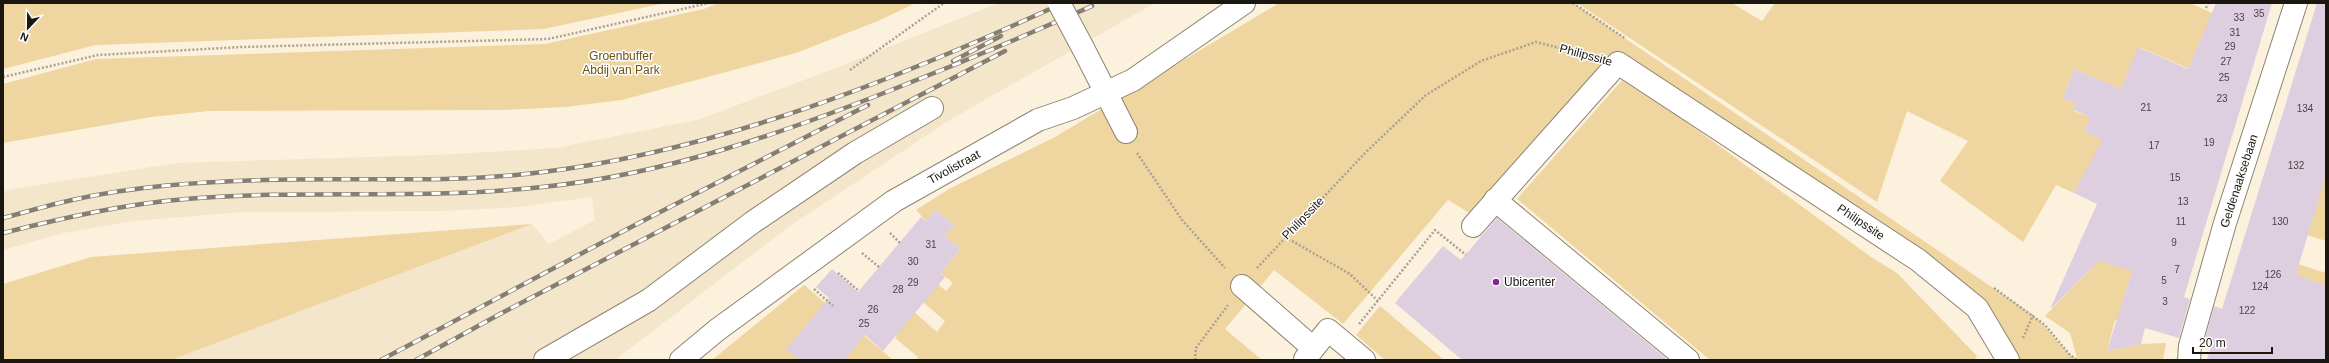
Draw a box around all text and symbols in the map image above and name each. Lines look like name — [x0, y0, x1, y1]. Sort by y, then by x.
north arrow — [8, 8, 48, 48]
house number: 35 — [2253, 8, 2265, 19]
house number: 33 — [2233, 12, 2245, 23]
house number: 31 — [2229, 27, 2241, 38]
text: N — [18, 30, 30, 44]
street label: Philipssite — [1558, 41, 1614, 69]
house number: 29 — [2224, 41, 2236, 52]
park label: Groenbuffer Abdij van Park — [582, 49, 661, 77]
house number: 27 — [2220, 56, 2232, 67]
house number: 25 — [2218, 72, 2230, 83]
house number: 23 — [2216, 93, 2228, 104]
house number: 21 — [2140, 102, 2152, 113]
house number: 134 — [2297, 103, 2314, 114]
street label: Geldenaaksebaan — [2217, 133, 2261, 229]
house number: 19 — [2203, 137, 2215, 148]
house number: 17 — [2148, 140, 2160, 151]
street label: Tivolistraat — [925, 147, 983, 187]
house number: 132 — [2288, 160, 2305, 171]
house number: 15 — [2169, 172, 2181, 183]
street label: Philipssite — [1279, 193, 1327, 242]
house number: 13 — [2177, 196, 2189, 207]
street label: Philipssite — [1835, 201, 1888, 243]
house number: 11 — [2176, 216, 2187, 227]
house number: 130 — [2272, 216, 2289, 227]
house number: 9 — [2171, 237, 2177, 248]
house number: 31 — [925, 239, 937, 250]
house number: 30 — [907, 256, 919, 267]
house number: 7 — [2174, 264, 2180, 275]
house number: 126 — [2265, 269, 2282, 280]
place label: Ubicenter — [1504, 275, 1555, 289]
house number: 5 — [2161, 275, 2167, 286]
house number: 29 — [907, 277, 919, 288]
marker: Ubicenter — [1491, 277, 1501, 287]
house number: 124 — [2252, 281, 2269, 292]
house number: 28 — [892, 284, 904, 295]
house number: 3 — [2162, 296, 2168, 307]
house number: 26 — [867, 304, 879, 315]
house number: 122 — [2239, 305, 2256, 316]
house number: 25 — [858, 318, 870, 329]
scale bar — [2193, 329, 2272, 355]
text: 20 m — [2199, 336, 2226, 350]

